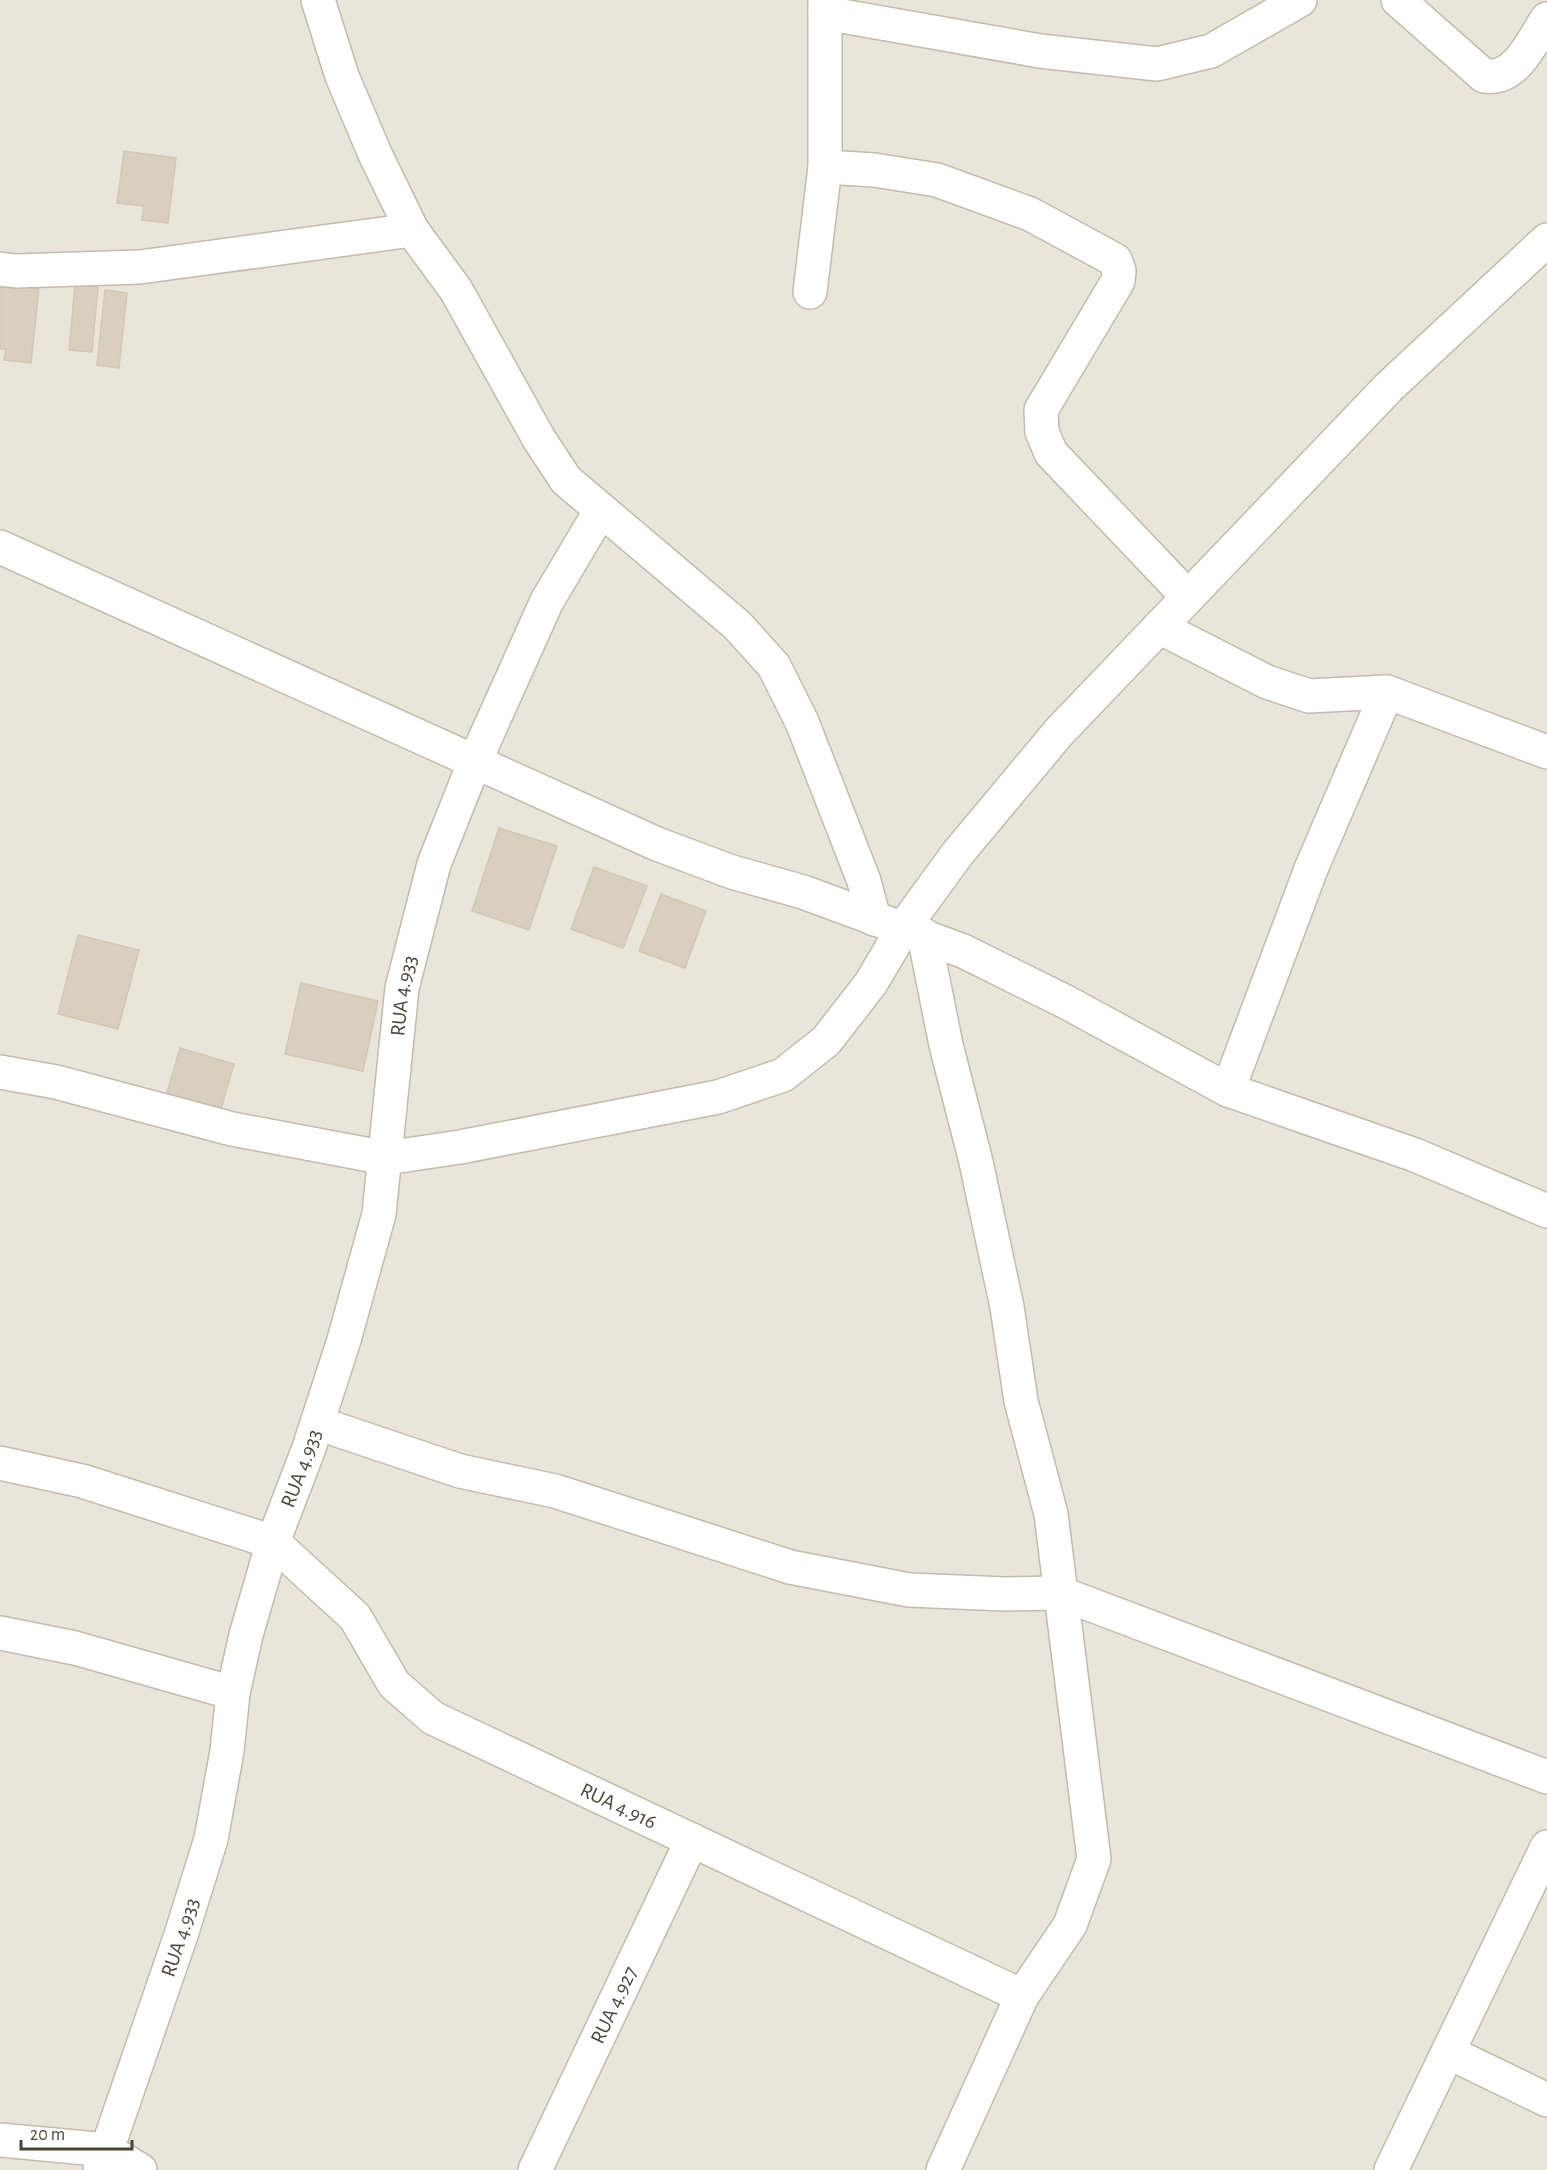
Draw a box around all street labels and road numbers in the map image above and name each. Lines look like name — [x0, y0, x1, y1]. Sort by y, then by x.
street label: RUA 4.933 — [387, 953, 421, 1037]
street label: RUA 4.933 — [277, 1427, 325, 1511]
street label: RUA 4.916 — [577, 1779, 660, 1833]
street label: RUA 4.933 — [157, 1895, 203, 1980]
street label: RUA 4.927 — [587, 1963, 641, 2047]

